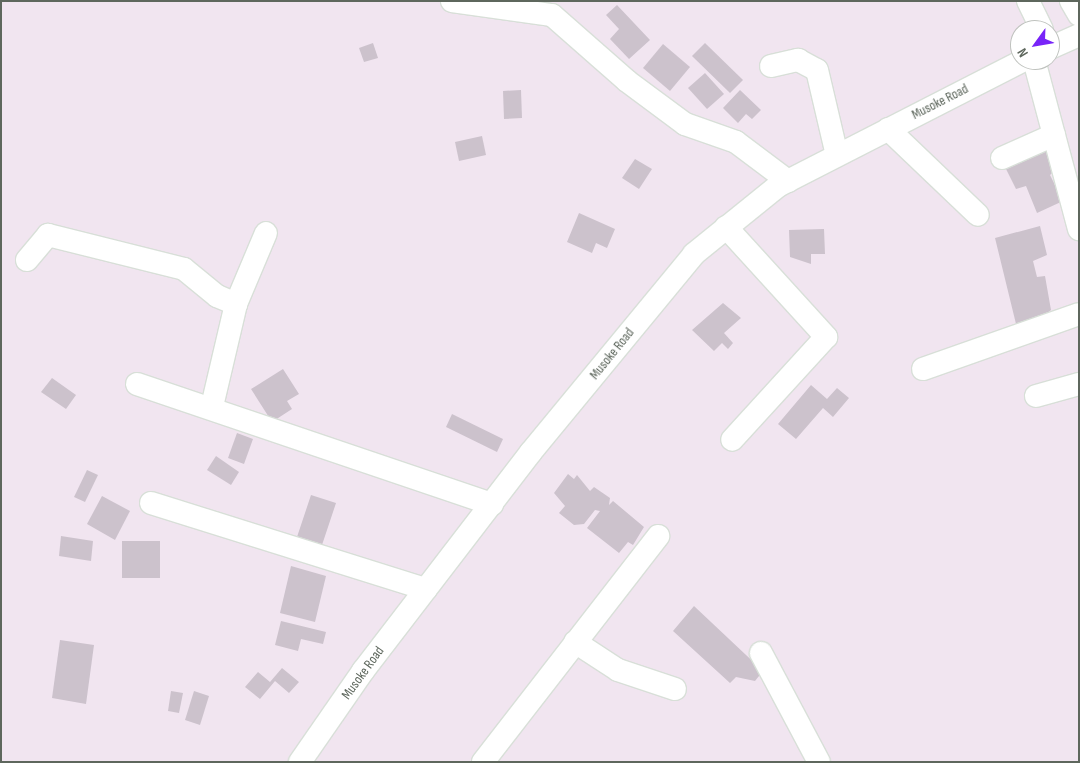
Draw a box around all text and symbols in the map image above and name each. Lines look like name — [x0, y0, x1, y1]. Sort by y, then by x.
north arrow — [1010, 20, 1060, 70]
text: N — [1014, 45, 1032, 60]
street label: Musoke Road — [909, 81, 971, 123]
street label: Musoke Road — [586, 325, 638, 383]
street label: Musoke Road — [338, 643, 388, 703]

